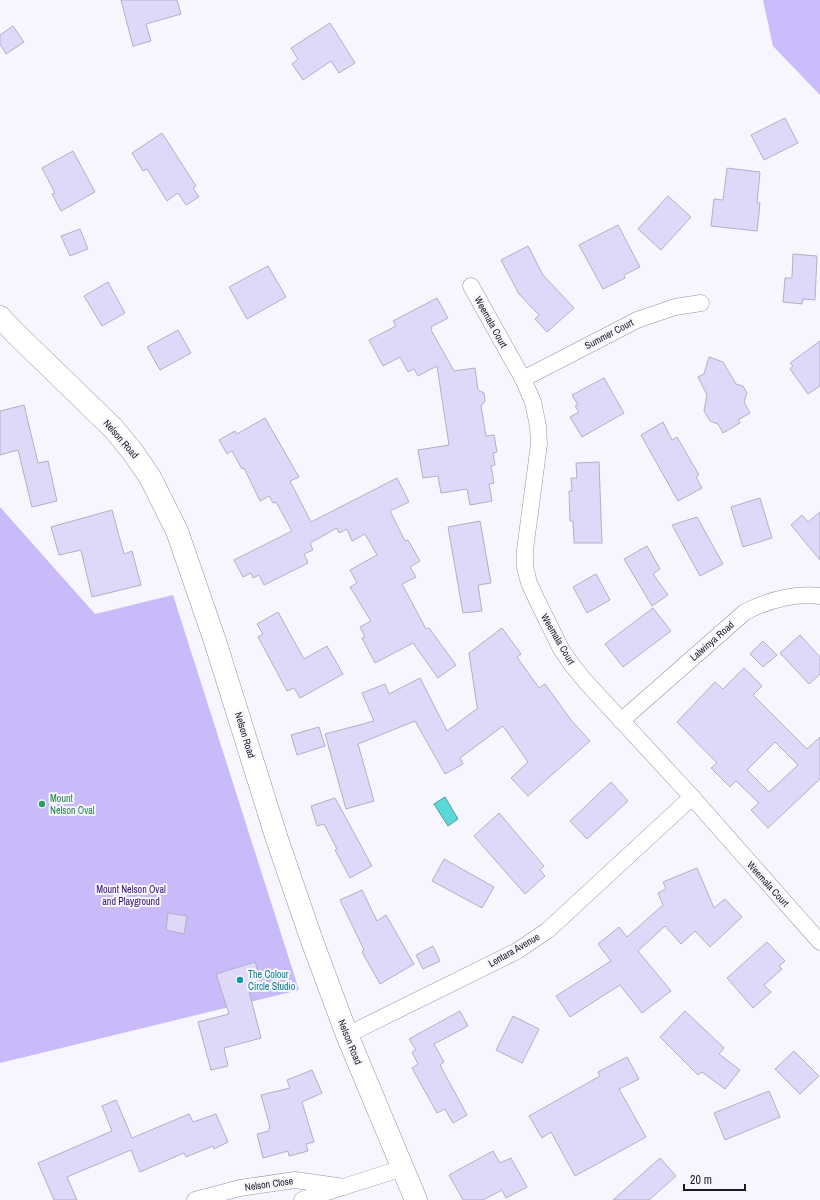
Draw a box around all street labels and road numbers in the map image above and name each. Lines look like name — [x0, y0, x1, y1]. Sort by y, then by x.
street label: Weemala Court — [472, 294, 511, 351]
street label: Summer Court — [582, 315, 636, 352]
street label: Nelson Road — [101, 417, 141, 461]
street label: Weemala Court — [538, 611, 578, 667]
street label: Lalwinya Road — [687, 618, 737, 664]
street label: Nelson Road — [232, 710, 258, 760]
street label: Weemala Court — [744, 859, 792, 910]
street label: Lentara Avenue — [486, 930, 542, 970]
street label: Nelson Road — [335, 1018, 365, 1066]
street label: Nelson Close — [244, 1174, 294, 1194]

